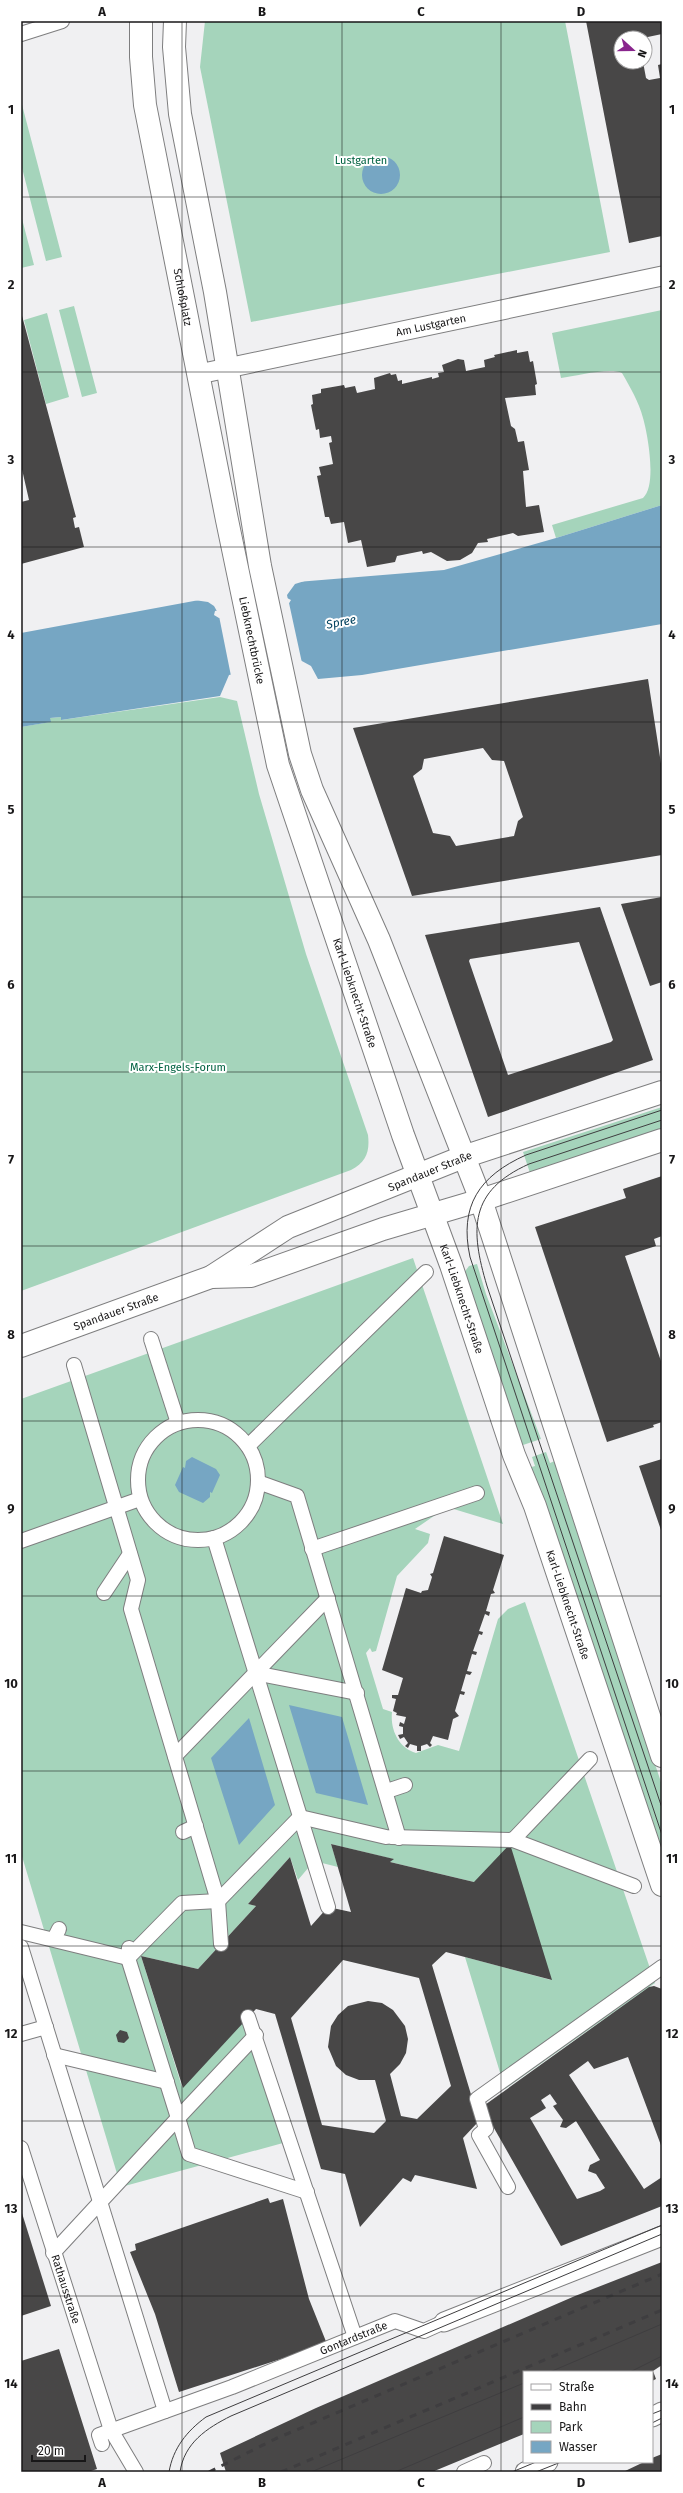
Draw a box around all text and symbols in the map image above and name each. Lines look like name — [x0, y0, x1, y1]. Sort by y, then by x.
text: A — [97, 4, 106, 19]
text: B — [258, 4, 266, 19]
text: C — [417, 4, 425, 19]
text: D — [577, 4, 586, 19]
north arrow — [613, 30, 653, 70]
text: N — [634, 48, 649, 59]
text: 1 — [8, 102, 14, 117]
text: 1 — [669, 102, 675, 117]
park label: Lustgarten — [335, 154, 387, 167]
street label: Schloßplatz — [170, 267, 195, 327]
text: 2 — [8, 277, 15, 292]
text: 2 — [669, 277, 676, 292]
street label: Am Lustgarten — [395, 312, 467, 339]
text: 3 — [7, 452, 15, 467]
text: 3 — [668, 452, 676, 467]
street label: Liebknechtbrücke — [236, 595, 267, 685]
water label: Spree — [324, 612, 357, 632]
text: 4 — [7, 627, 15, 642]
text: 4 — [668, 627, 676, 642]
text: 5 — [8, 802, 15, 817]
text: 5 — [669, 802, 676, 817]
street label: Karl-Liebknecht-Straße — [330, 936, 379, 1050]
text: 6 — [7, 977, 15, 992]
text: 6 — [668, 977, 676, 992]
park label: Marx-Engels-Forum — [130, 1061, 226, 1074]
street label: Spandauer Straße — [386, 1149, 474, 1194]
text: 7 — [8, 1152, 14, 1167]
text: 7 — [669, 1152, 675, 1167]
street label: Karl-Liebknecht-Straße — [437, 1242, 486, 1355]
street label: Spandauer Straße — [72, 1291, 160, 1333]
text: 8 — [7, 1327, 15, 1342]
text: 8 — [668, 1327, 676, 1342]
text: 9 — [7, 1501, 15, 1516]
text: 9 — [668, 1501, 676, 1516]
street label: Karl-Liebknecht-Straße — [543, 1548, 592, 1661]
text: 10 — [4, 1676, 18, 1691]
text: 10 — [665, 1676, 679, 1691]
text: 11 — [5, 1851, 17, 1866]
text: 11 — [666, 1851, 678, 1866]
text: 12 — [5, 2026, 18, 2041]
text: 12 — [666, 2026, 679, 2041]
text: 13 — [5, 2201, 18, 2216]
text: 13 — [666, 2201, 679, 2216]
street label: Rathausstraße — [48, 2253, 83, 2325]
street label: Gontardstraße — [318, 2319, 389, 2358]
legend — [523, 2371, 653, 2463]
text: 14 — [4, 2376, 18, 2391]
text: 14 — [665, 2376, 679, 2391]
text: Straße — [559, 2380, 594, 2394]
text: Bahn — [559, 2400, 587, 2414]
text: Park — [559, 2420, 583, 2434]
scale bar — [32, 2437, 85, 2463]
text: Wasser — [559, 2440, 598, 2454]
text: 20 m — [38, 2444, 64, 2458]
text: A — [97, 2475, 106, 2490]
text: B — [258, 2475, 266, 2490]
text: C — [417, 2475, 425, 2490]
text: D — [577, 2475, 586, 2490]

